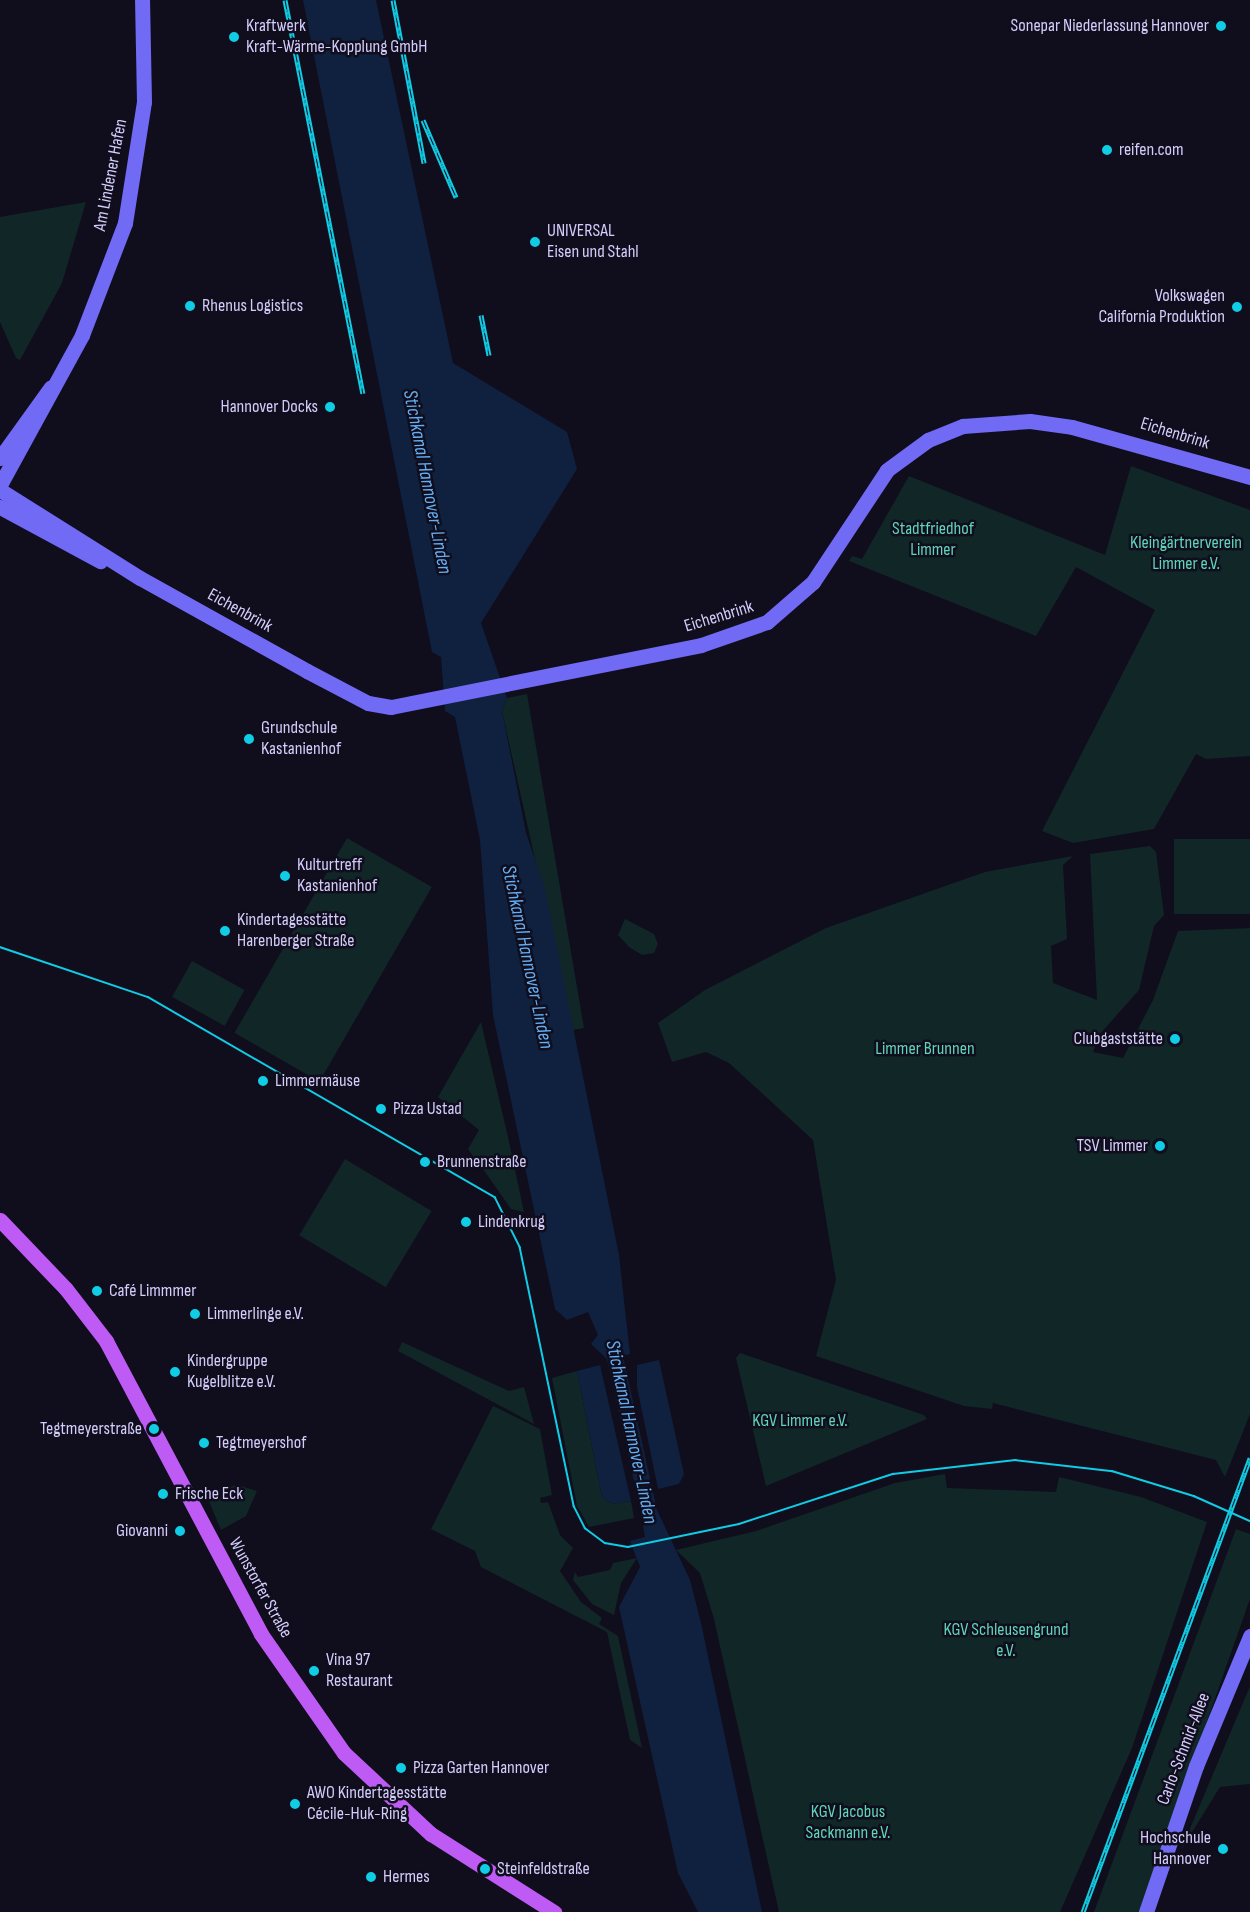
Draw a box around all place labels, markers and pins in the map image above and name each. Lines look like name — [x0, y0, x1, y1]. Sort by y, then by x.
place label: Sonepar Niederlassung Hannover — [1011, 15, 1209, 37]
place label: Kraftwerk Kraft-Wärme-Kopplung GmbH — [246, 16, 427, 58]
marker: Sonepar Niederlassung Hannover — [1214, 19, 1228, 33]
marker: Kraftwerk Kraft-Wärme-Kopplung GmbH — [227, 30, 241, 44]
place label: reifen.com — [1119, 139, 1184, 161]
marker: reifen.com — [1100, 143, 1114, 157]
place label: UNIVERSAL Eisen und Stahl — [547, 221, 639, 264]
marker: UNIVERSAL Eisen und Stahl — [528, 235, 542, 249]
place label: Volkswagen California Produktion — [1098, 286, 1225, 328]
place label: Rhenus Logistics — [202, 295, 303, 317]
marker: Rhenus Logistics — [183, 299, 197, 313]
marker: Volkswagen California Produktion — [1230, 300, 1244, 314]
place label: Hannover Docks — [220, 396, 318, 418]
marker: Hannover Docks — [323, 400, 337, 414]
place label: Grundschule Kastanienhof — [261, 718, 341, 760]
marker: Grundschule Kastanienhof — [242, 732, 256, 746]
place label: Kulturtreff Kastanienhof — [297, 855, 377, 898]
marker: Kulturtreff Kastanienhof — [278, 869, 292, 883]
place label: Kindertagesstätte Harenberger Straße — [237, 910, 354, 952]
marker: Kindertagesstätte Harenberger Straße — [218, 924, 232, 938]
place label: Clubgaststätte — [1073, 1028, 1163, 1050]
marker: Clubgaststätte — [1168, 1032, 1182, 1046]
place label: Limmermäuse — [275, 1070, 360, 1092]
marker: Limmermäuse — [256, 1074, 270, 1088]
place label: Pizza Ustad — [393, 1098, 462, 1120]
marker: Pizza Ustad — [374, 1102, 388, 1116]
place label: TSV Limmer — [1077, 1135, 1148, 1157]
marker: TSV Limmer — [1153, 1139, 1167, 1153]
place label: Brunnenstraße — [437, 1151, 527, 1173]
marker: Brunnenstraße — [418, 1155, 432, 1169]
place label: Lindenkrug — [478, 1211, 545, 1233]
marker: Lindenkrug — [459, 1215, 473, 1229]
place label: Café Limmmer — [109, 1280, 196, 1302]
marker: Café Limmmer — [90, 1284, 104, 1298]
place label: Limmerlinge e.V. — [207, 1303, 304, 1325]
marker: Limmerlinge e.V. — [188, 1307, 202, 1321]
place label: Kindergruppe Kugelblitze e.V. — [187, 1351, 276, 1394]
marker: Kindergruppe Kugelblitze e.V. — [168, 1365, 182, 1379]
place label: Tegtmeyerstraße — [40, 1418, 142, 1440]
marker: Tegtmeyerstraße — [147, 1422, 161, 1436]
place label: Tegtmeyershof — [216, 1432, 306, 1454]
marker: Tegtmeyershof — [197, 1436, 211, 1450]
place label: Frische Eck — [175, 1483, 243, 1505]
marker: Frische Eck — [156, 1487, 170, 1501]
place label: Giovanni — [116, 1520, 168, 1542]
marker: Giovanni — [173, 1524, 187, 1538]
place label: Vina 97 Restaurant — [326, 1650, 393, 1692]
marker: Vina 97 Restaurant — [307, 1664, 321, 1678]
place label: Pizza Garten Hannover — [413, 1757, 549, 1779]
marker: Pizza Garten Hannover — [394, 1761, 408, 1775]
place label: AWO Kindertagesstätte Cécile-Huk-Ring — [307, 1783, 447, 1826]
marker: AWO Kindertagesstätte Cécile-Huk-Ring — [288, 1797, 302, 1811]
place label: Hochschule Hannover — [1140, 1828, 1211, 1870]
marker: Hochschule Hannover — [1216, 1842, 1230, 1856]
place label: Steinfeldstraße — [497, 1858, 590, 1880]
marker: Steinfeldstraße — [478, 1862, 492, 1876]
place label: Hermes — [383, 1866, 430, 1888]
marker: Hermes — [364, 1870, 378, 1884]

